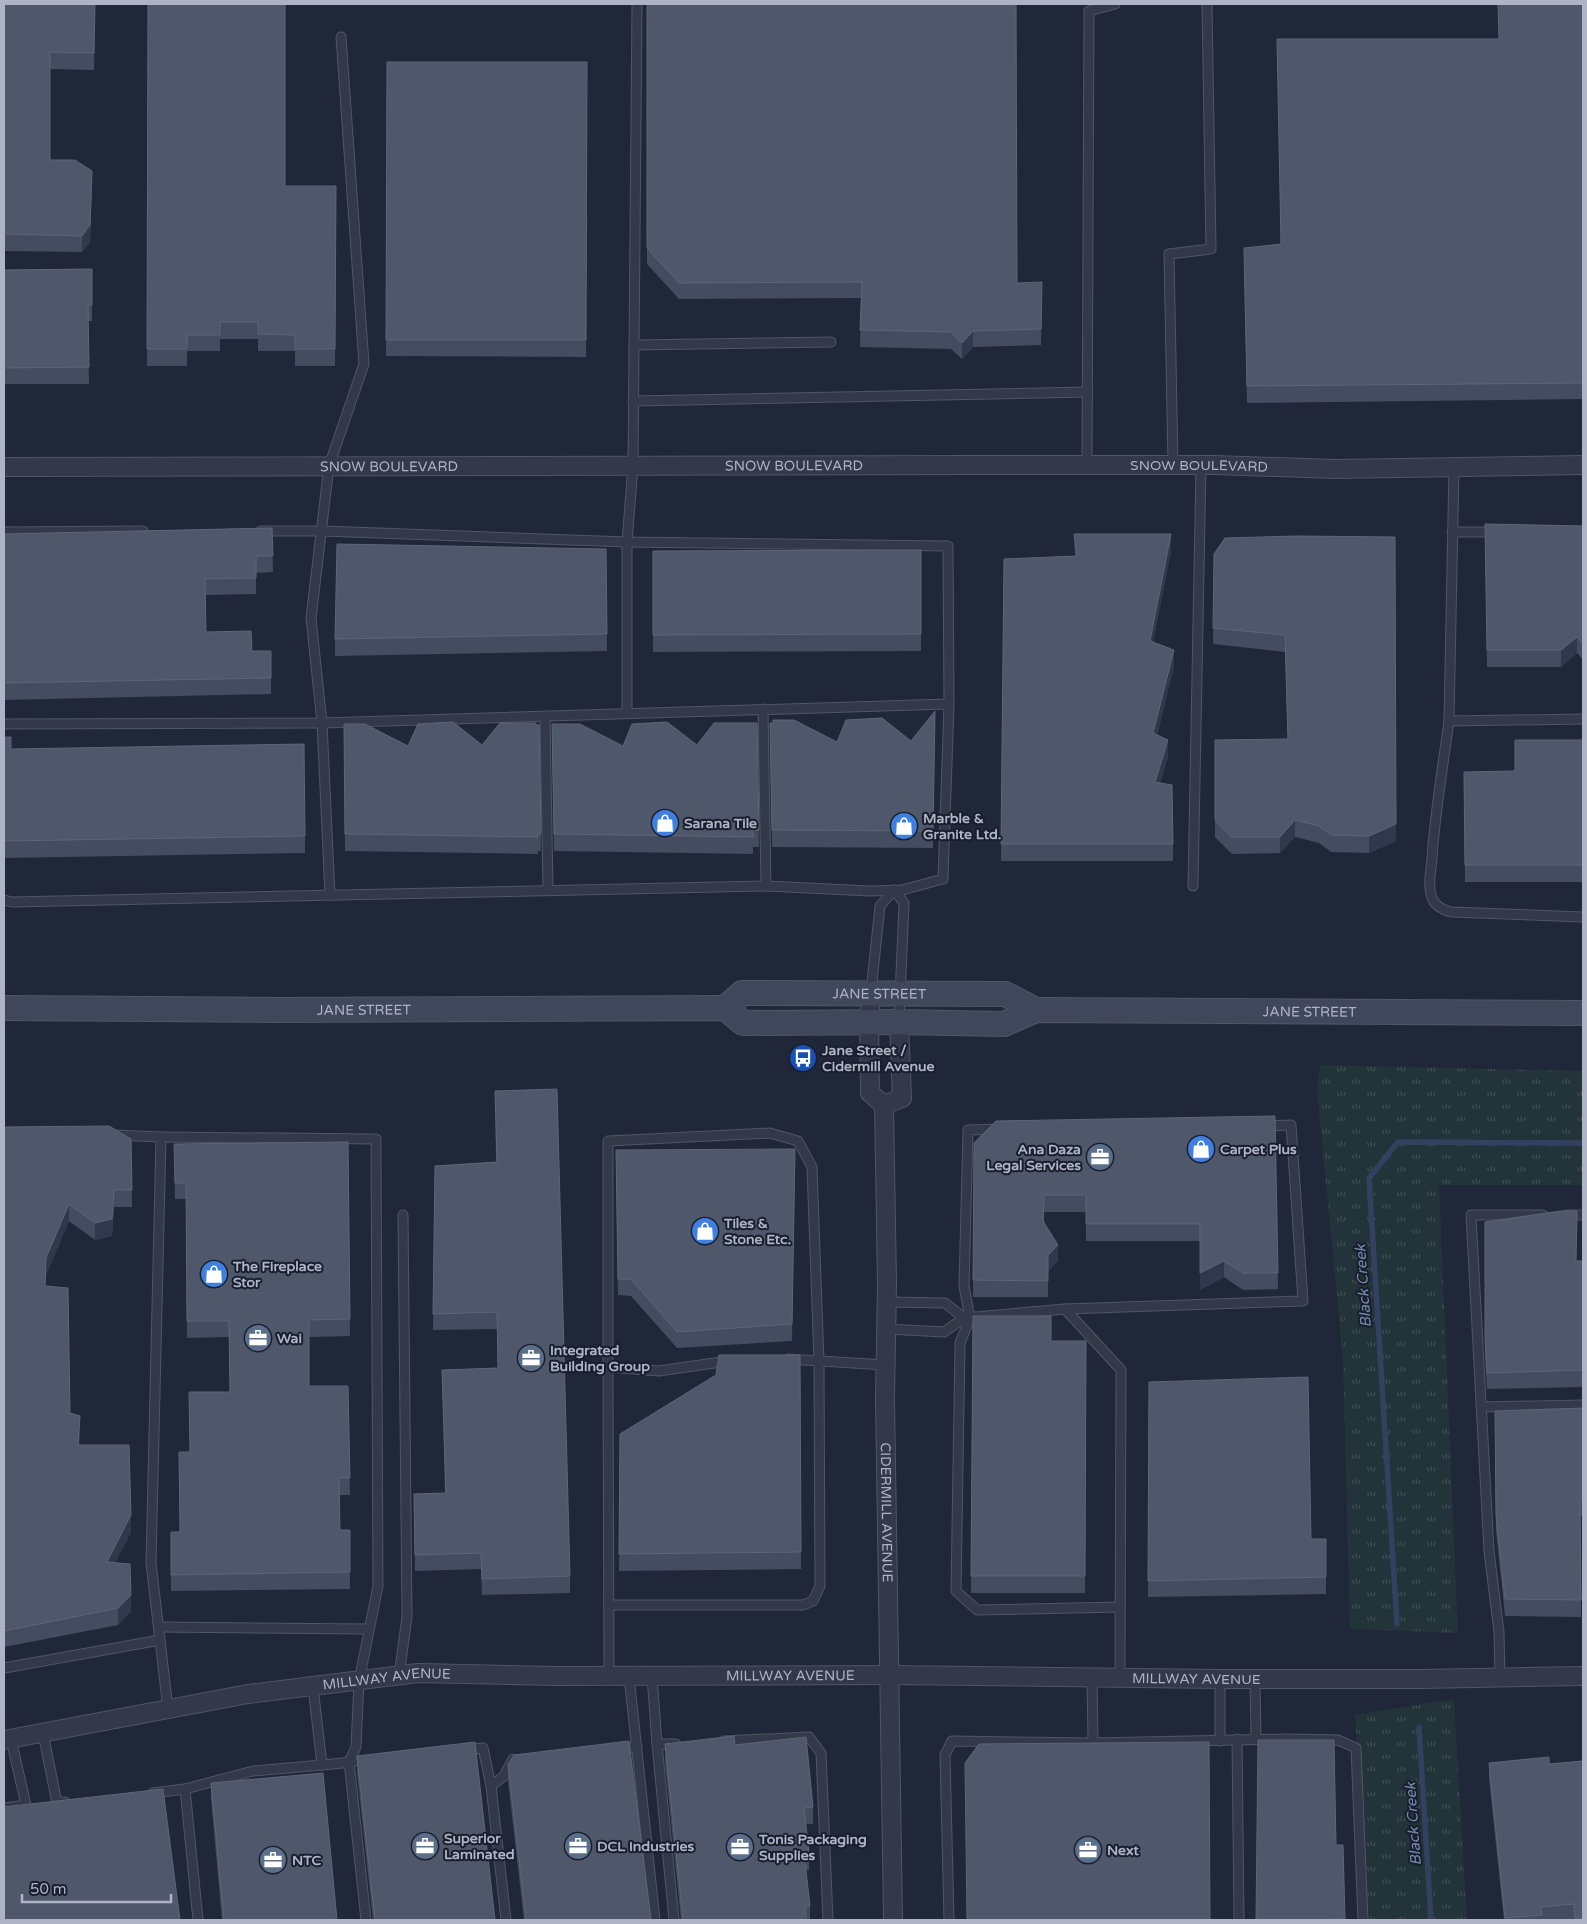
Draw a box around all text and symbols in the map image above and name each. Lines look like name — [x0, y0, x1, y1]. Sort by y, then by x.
street label: SNOW BOULEVARD — [725, 457, 863, 474]
street label: SNOW BOULEVARD — [1130, 457, 1268, 475]
street label: SNOW BOULEVARD — [320, 458, 458, 475]
shop icon: Sarana Tile — [650, 808, 680, 838]
place label: Marble & Granite Ltd. — [923, 810, 1001, 843]
shop icon: Marble & Granite Ltd. — [889, 811, 919, 841]
place label: Sarana Tile — [684, 815, 757, 832]
street label: JANE STREET — [832, 985, 927, 1002]
street label: JANE STREET — [317, 1001, 411, 1018]
street label: JANE STREET — [1263, 1003, 1357, 1020]
place label: Jane Street / Cidermill Avenue — [821, 1042, 934, 1075]
bus stop icon: Jane Street / Cidermill Avenue — [788, 1043, 818, 1073]
shop icon: Carpet Plus — [1186, 1134, 1216, 1164]
place label: Ana Daza Legal Services — [986, 1141, 1081, 1174]
place label: Carpet Plus — [1220, 1141, 1297, 1158]
office icon: Ana Daza Legal Services — [1085, 1142, 1115, 1172]
place label: Tiles & Stone Etc. — [723, 1215, 791, 1248]
shop icon: Tiles & Stone Etc. — [690, 1216, 720, 1246]
water label: Black Creek — [1351, 1242, 1375, 1328]
place label: The Fireplace Stor — [232, 1258, 322, 1291]
shop icon: The Fireplace Stor — [199, 1259, 229, 1289]
office icon: Wai — [243, 1323, 273, 1353]
place label: Wai — [277, 1330, 302, 1347]
place label: Integrated Building Group — [550, 1342, 650, 1375]
office icon: Integrated Building Group — [516, 1343, 546, 1373]
street label: CIDERMILL AVENUE — [877, 1442, 896, 1583]
street label: MILLWAY AVENUE — [322, 1664, 451, 1693]
street label: MILLWAY AVENUE — [726, 1667, 855, 1684]
street label: MILLWAY AVENUE — [1132, 1669, 1261, 1688]
water label: Black Creek — [1401, 1780, 1425, 1866]
place label: Superior Laminated — [444, 1830, 515, 1863]
office icon: Superior Laminated — [410, 1831, 440, 1861]
office icon: DCL Industries — [563, 1831, 593, 1861]
place label: Tonis Packaging Supplies — [758, 1831, 867, 1864]
office icon: Tonis Packaging Supplies — [725, 1832, 755, 1862]
office icon: Next — [1073, 1835, 1103, 1865]
place label: DCL Industries — [597, 1838, 694, 1855]
place label: Next — [1107, 1842, 1139, 1859]
office icon: NTC — [258, 1845, 288, 1875]
place label: NTC — [292, 1852, 321, 1869]
scale bar — [22, 1872, 171, 1904]
text: 50 m — [30, 1880, 67, 1898]

